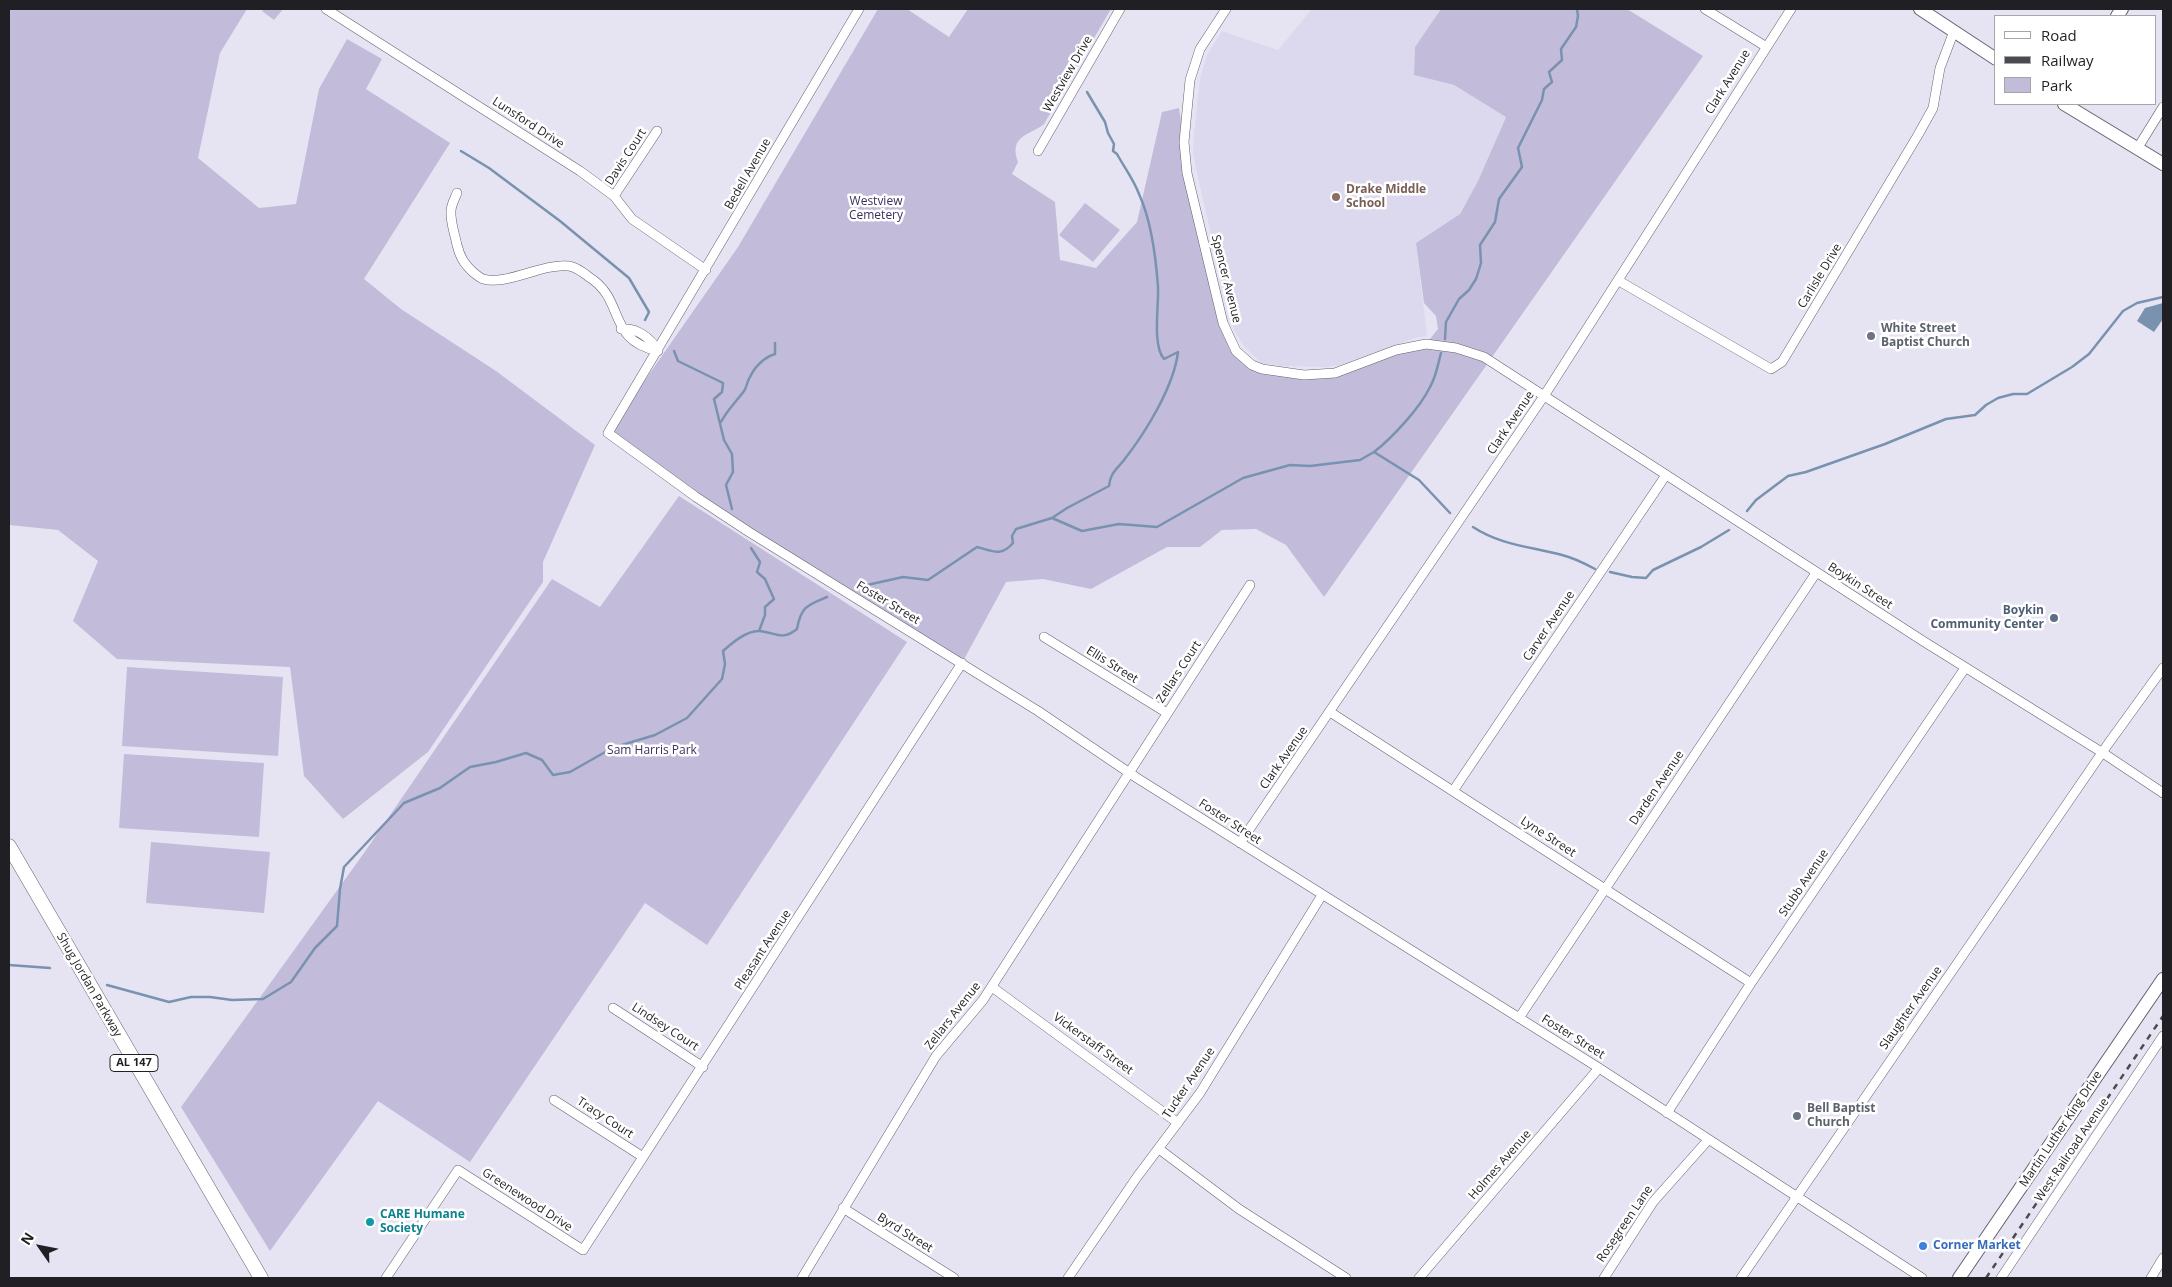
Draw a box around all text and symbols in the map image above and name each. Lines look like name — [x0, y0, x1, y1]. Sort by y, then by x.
legend — [1994, 15, 2157, 105]
text: Road — [2041, 25, 2077, 45]
street label: Westview Drive — [1040, 33, 1096, 115]
street label: Clark Avenue — [1702, 47, 1754, 117]
text: Railway — [2041, 50, 2094, 70]
text: Park — [2041, 75, 2072, 95]
street label: Lunsford Drive — [489, 94, 567, 152]
street label: Davis Court — [602, 126, 650, 188]
street label: Bedell Avenue — [722, 136, 774, 212]
place label: Drake Middle School — [1346, 183, 1426, 211]
marker: Drake Middle School — [1330, 191, 1342, 203]
park label: Westview Cemetery — [849, 195, 903, 223]
street label: Spencer Avenue — [1208, 233, 1244, 325]
street label: Carlisle Drive — [1795, 241, 1845, 311]
place label: White Street Baptist Church — [1881, 322, 1970, 350]
marker: White Street Baptist Church — [1865, 330, 1877, 342]
street label: Clark Avenue — [1485, 389, 1537, 457]
street label: Boykin Street — [1825, 560, 1895, 612]
street label: Foster Street — [854, 578, 922, 628]
street label: Carver Avenue — [1520, 588, 1578, 664]
place label: Boykin Community Center — [1930, 604, 2044, 632]
marker: Boykin Community Center — [2048, 612, 2060, 624]
street label: Zellars Court — [1154, 638, 1204, 706]
street label: Ellis Street — [1084, 643, 1140, 687]
street label: Clark Avenue — [1257, 724, 1311, 792]
park label: Sam Harris Park — [607, 744, 697, 758]
street label: Darden Avenue — [1627, 748, 1687, 828]
street label: Foster Street — [1196, 796, 1264, 848]
street label: Lyne Street — [1518, 814, 1578, 860]
street label: Stubb Avenue — [1776, 847, 1832, 919]
street label: Pleasant Avenue — [732, 907, 794, 993]
street label: Shug Jordan Parkway — [53, 930, 125, 1040]
street label: Slaughter Avenue — [1877, 964, 1945, 1052]
street label: Zellars Avenue — [922, 979, 984, 1053]
street label: Lindsey Court — [629, 1000, 701, 1054]
street label: Vickerstaff Street — [1050, 1010, 1136, 1078]
street label: Foster Street — [1539, 1012, 1607, 1062]
street label: Tucker Avenue — [1160, 1045, 1218, 1121]
road number: AL 147 — [110, 1054, 158, 1072]
street label: Martin Luther King Drive — [2017, 1068, 2105, 1190]
street label: Tracy Court — [574, 1094, 636, 1142]
street label: West Railroad Avenue — [2032, 1095, 2112, 1205]
place label: Bell Baptist Church — [1807, 1102, 1876, 1130]
marker: Bell Baptist Church — [1791, 1110, 1803, 1122]
street label: Holmes Avenue — [1466, 1127, 1534, 1203]
street label: Greenewood Drive — [479, 1165, 575, 1235]
street label: Rosegreen Lane — [1594, 1183, 1656, 1265]
place label: CARE Humane Society — [380, 1208, 465, 1236]
street label: Byrd Street — [875, 1210, 935, 1256]
marker: CARE Humane Society — [364, 1216, 376, 1228]
north arrow — [15, 1222, 65, 1272]
text: N — [16, 1229, 38, 1249]
place label: Corner Market — [1933, 1239, 2021, 1253]
marker: Corner Market — [1917, 1240, 1929, 1252]

